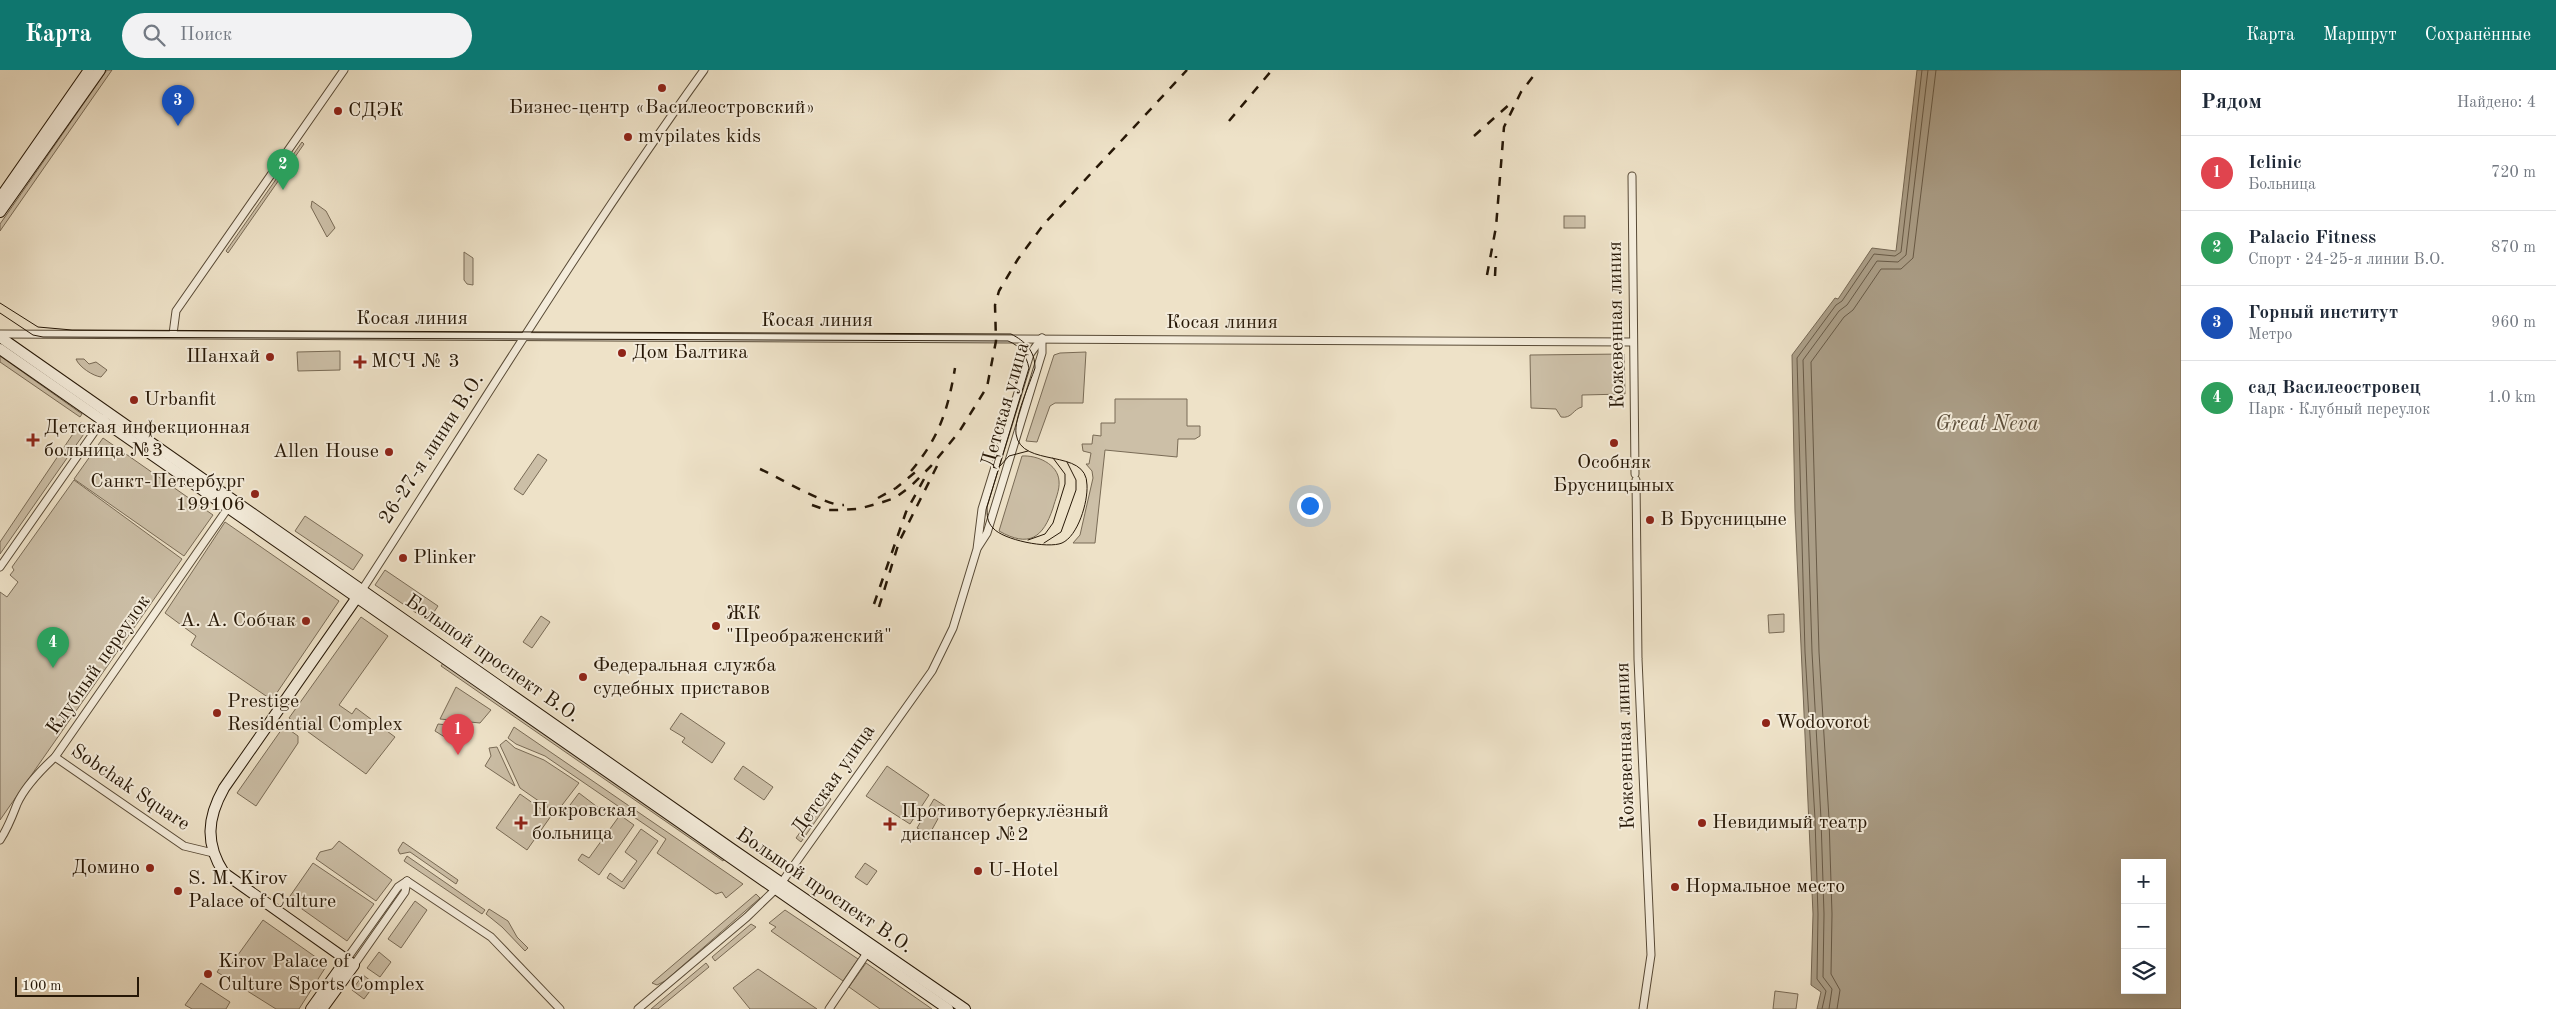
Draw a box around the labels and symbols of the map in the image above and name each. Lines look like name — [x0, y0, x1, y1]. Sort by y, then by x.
marker: Бизнес-центр «Василеостровский» — [656, 82, 668, 94]
pin: 3 — [162, 85, 194, 126]
place label: Бизнес-центр «Василеостровский» — [509, 98, 815, 118]
place label: СДЭК — [348, 101, 404, 121]
marker: СДЭК — [332, 105, 344, 117]
place label: mvpilates kids — [638, 127, 761, 147]
marker: mvpilates kids — [622, 131, 634, 143]
pin: 2 — [267, 149, 299, 190]
street label: Кожевенная линия — [1606, 241, 1628, 409]
street label: Косая линия — [356, 309, 468, 329]
street label: Косая линия — [761, 311, 873, 331]
street label: Косая линия — [1166, 313, 1278, 333]
street label: Детская улица — [979, 340, 1033, 470]
place label: Дом Балтика — [632, 343, 748, 363]
place label: Шанхай — [186, 347, 260, 367]
marker: Дом Балтика — [616, 347, 628, 359]
marker: Шанхай — [264, 351, 276, 363]
place label: МСЧ № 3 — [371, 352, 460, 372]
marker: МСЧ № 3 — [353, 355, 367, 369]
street label: 26-27-я линии В.О. — [376, 370, 488, 528]
place label: Urbanfit — [144, 390, 216, 410]
marker: Urbanfit — [128, 394, 140, 406]
water label: Great Neva — [1935, 414, 2039, 435]
place label: Детская инфекционная больница №3 — [44, 418, 250, 461]
marker: Детская инфекционная больница №3 — [26, 433, 40, 447]
marker: Особняк Брусницыных — [1608, 437, 1620, 449]
place label: Allen House — [273, 442, 379, 462]
marker: Allen House — [383, 446, 395, 458]
place label: Особняк Брусницыных — [1553, 453, 1675, 496]
place label: Санкт-Петербург 199106 — [90, 472, 245, 515]
marker: Санкт-Петербург 199106 — [249, 488, 261, 500]
your location — [1297, 493, 1323, 519]
place label: В Брусницыне — [1660, 510, 1787, 530]
marker: В Брусницыне — [1644, 514, 1656, 526]
place label: Plinker — [413, 548, 476, 568]
marker: Plinker — [397, 552, 409, 564]
street label: Большой проспект В.О. — [401, 591, 583, 727]
street label: Клубный переулок — [44, 592, 154, 738]
place label: ЖК "Преображенский" — [726, 604, 892, 647]
place label: А. А. Собчак — [180, 611, 296, 631]
marker: А. А. Собчак — [300, 615, 312, 627]
marker: ЖК "Преображенский" — [710, 620, 722, 632]
pin: 4 — [37, 627, 69, 668]
place label: Федеральная служба судебных приставов — [593, 656, 776, 699]
street label: Кожевенная линия — [1613, 662, 1639, 830]
marker: Федеральная служба судебных приставов — [577, 671, 589, 683]
place label: Prestige Residential Complex — [227, 692, 403, 735]
marker: Prestige Residential Complex — [211, 707, 223, 719]
place label: Wodovorot — [1776, 713, 1870, 733]
pin: 1 — [442, 714, 474, 755]
marker: Wodovorot — [1760, 717, 1772, 729]
street label: Детская улица — [789, 721, 879, 839]
street label: Sobchak Square — [67, 741, 193, 835]
place label: Покровская больница — [532, 801, 637, 844]
place label: Противотуберкулёзный диспансер №2 — [901, 802, 1109, 845]
place label: Невидимый театр — [1712, 813, 1867, 833]
marker: Покровская больница — [514, 816, 528, 830]
marker: Противотуберкулёзный диспансер №2 — [883, 817, 897, 831]
marker: Невидимый театр — [1696, 817, 1708, 829]
street label: Большой проспект В.О. — [732, 825, 916, 957]
place label: Домино — [72, 858, 140, 878]
place label: U-Hotel — [988, 861, 1058, 881]
marker: Домино — [144, 862, 156, 874]
marker: U-Hotel — [972, 865, 984, 877]
place label: S. M. Kirov Palace of Culture — [188, 869, 336, 912]
place label: Нормальное место — [1685, 877, 1845, 897]
marker: Нормальное место — [1669, 881, 1681, 893]
marker: S. M. Kirov Palace of Culture — [172, 885, 184, 897]
place label: Kirov Palace of Culture Sports Complex — [218, 952, 425, 995]
marker: Kirov Palace of Culture Sports Complex — [202, 968, 214, 980]
scale bar — [15, 974, 139, 997]

